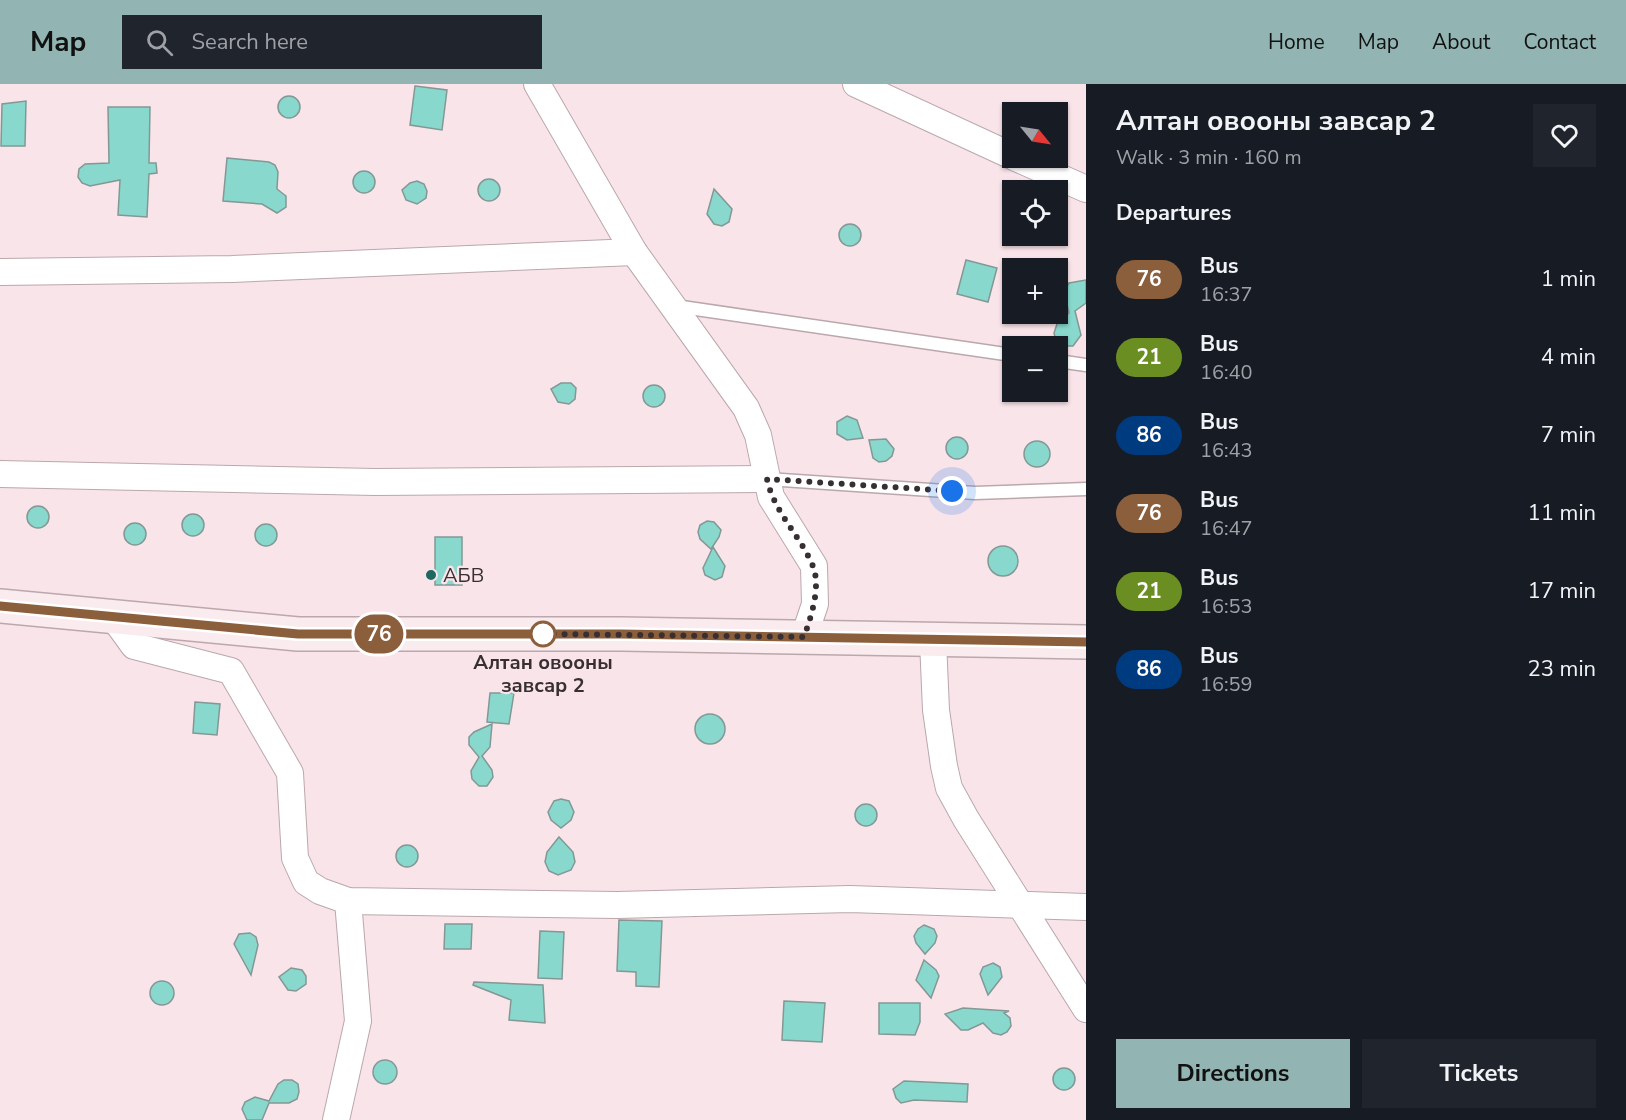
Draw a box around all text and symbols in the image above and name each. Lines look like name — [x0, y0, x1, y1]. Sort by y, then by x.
search box — [122, 15, 542, 69]
text: Map — [30, 23, 86, 61]
icon: search — [143, 26, 176, 59]
text: Search here — [191, 27, 308, 57]
text: Home — [1268, 28, 1325, 56]
text: Map — [1358, 28, 1399, 56]
text: About — [1432, 28, 1490, 56]
text: Contact — [1523, 28, 1596, 56]
north arrow — [1002, 102, 1068, 168]
map controls — [1002, 102, 1068, 402]
text: Алтан овооны завсар 2 — [1116, 102, 1436, 140]
button: heart — [1533, 104, 1596, 167]
text: Walk · 3 min · 160 m — [1116, 144, 1302, 171]
button: locate — [1002, 180, 1068, 246]
text: Departures — [1116, 198, 1231, 228]
text: Bus — [1200, 251, 1239, 281]
button: + — [1002, 258, 1068, 324]
text: 1 min — [1541, 264, 1596, 294]
text: 76 — [1136, 265, 1162, 293]
text: 16:37 — [1200, 281, 1253, 308]
text: Bus — [1200, 329, 1239, 359]
button: − — [1002, 336, 1068, 402]
text: 4 min — [1541, 342, 1596, 372]
text: 21 — [1136, 343, 1162, 371]
text: 16:40 — [1200, 359, 1253, 386]
text: Bus — [1200, 407, 1239, 437]
text: 7 min — [1541, 420, 1596, 450]
text: 86 — [1136, 421, 1162, 449]
text: 16:43 — [1200, 437, 1253, 464]
your location — [937, 476, 967, 506]
text: Bus — [1200, 485, 1239, 515]
text: 11 min — [1528, 498, 1596, 528]
text: 76 — [1136, 499, 1162, 527]
text: 16:47 — [1200, 515, 1253, 542]
place label: АБВ — [443, 562, 484, 589]
text: Bus — [1200, 563, 1239, 593]
marker: АБВ — [424, 568, 438, 582]
text: 17 min — [1528, 576, 1596, 606]
text: 21 — [1136, 577, 1162, 605]
text: 16:53 — [1200, 593, 1253, 620]
line badge: 76 — [352, 614, 406, 654]
text: 76 — [366, 620, 392, 648]
marker: Алтан овооны завсар 2 — [530, 621, 556, 647]
text: Bus — [1200, 641, 1239, 671]
place label: Алтан овооны завсар 2 — [473, 649, 613, 699]
text: 23 min — [1528, 654, 1596, 684]
text: 86 — [1136, 655, 1162, 683]
text: 16:59 — [1200, 671, 1253, 698]
button: Directions — [1116, 1039, 1350, 1108]
button: Tickets — [1362, 1039, 1596, 1108]

